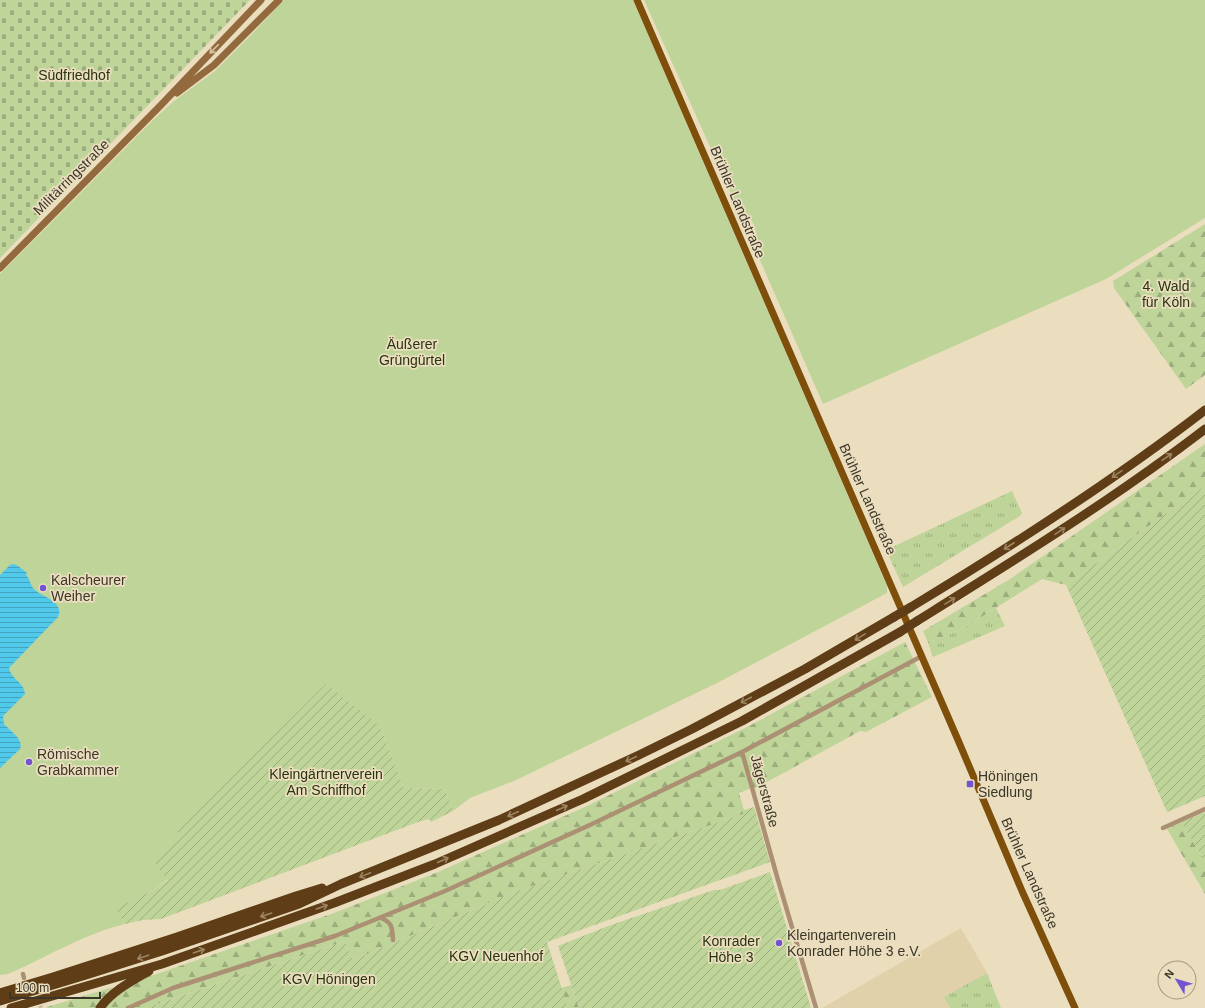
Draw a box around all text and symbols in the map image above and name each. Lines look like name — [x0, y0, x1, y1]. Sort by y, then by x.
one-way arrow — [209, 44, 218, 54]
park label: Südfriedhof — [38, 67, 110, 83]
street label: Militärringstraße — [30, 136, 112, 218]
street label: Brühler Landstraße — [707, 144, 769, 260]
park label: 4. Wald für Köln — [1142, 278, 1190, 310]
park label: Äußerer Grüngürtel — [379, 336, 445, 368]
street label: Brühler Landstraße — [836, 441, 900, 557]
one-way arrow — [1161, 453, 1172, 461]
one-way arrow — [1112, 470, 1123, 478]
one-way arrow — [1054, 527, 1066, 535]
one-way arrow — [1004, 542, 1015, 550]
place label: Kalscheurer Weiher — [51, 572, 126, 604]
marker: Kalscheurer Weiher — [38, 583, 48, 593]
one-way arrow — [944, 596, 956, 604]
one-way arrow — [854, 634, 866, 642]
one-way arrow — [741, 697, 753, 704]
place label: Römische Grabkammer — [37, 746, 119, 778]
street label: Jägerstraße — [748, 753, 782, 829]
one-way arrow — [625, 756, 637, 763]
marker: Römische Grabkammer — [24, 757, 34, 767]
park label: Kleingärtnerverein Am Schiffhof — [269, 766, 383, 798]
place label: Höningen Siedlung — [978, 768, 1038, 800]
marker: Höningen Siedlung — [965, 779, 975, 789]
one-way arrow — [556, 804, 568, 812]
one-way arrow — [507, 810, 519, 818]
street label: Brühler Landstraße — [998, 815, 1062, 931]
one-way arrow — [436, 856, 448, 863]
one-way arrow — [359, 871, 371, 879]
one-way arrow — [315, 903, 327, 911]
one-way arrow — [261, 911, 273, 919]
place label: Kleingartenverein Konrader Höhe 3 e.V. — [787, 927, 921, 959]
park label: Konrader Höhe 3 — [702, 933, 760, 965]
marker: Kleingartenverein Konrader Höhe 3 e.V. — [774, 938, 784, 948]
one-way arrow — [193, 946, 205, 954]
park label: KGV Neuenhof — [449, 948, 543, 964]
one-way arrow — [137, 954, 150, 961]
north arrow — [1157, 960, 1197, 1000]
text: N — [1162, 967, 1176, 981]
park label: KGV Höningen — [282, 971, 376, 987]
scale bar — [10, 974, 100, 1000]
text: 100 m — [16, 981, 49, 995]

